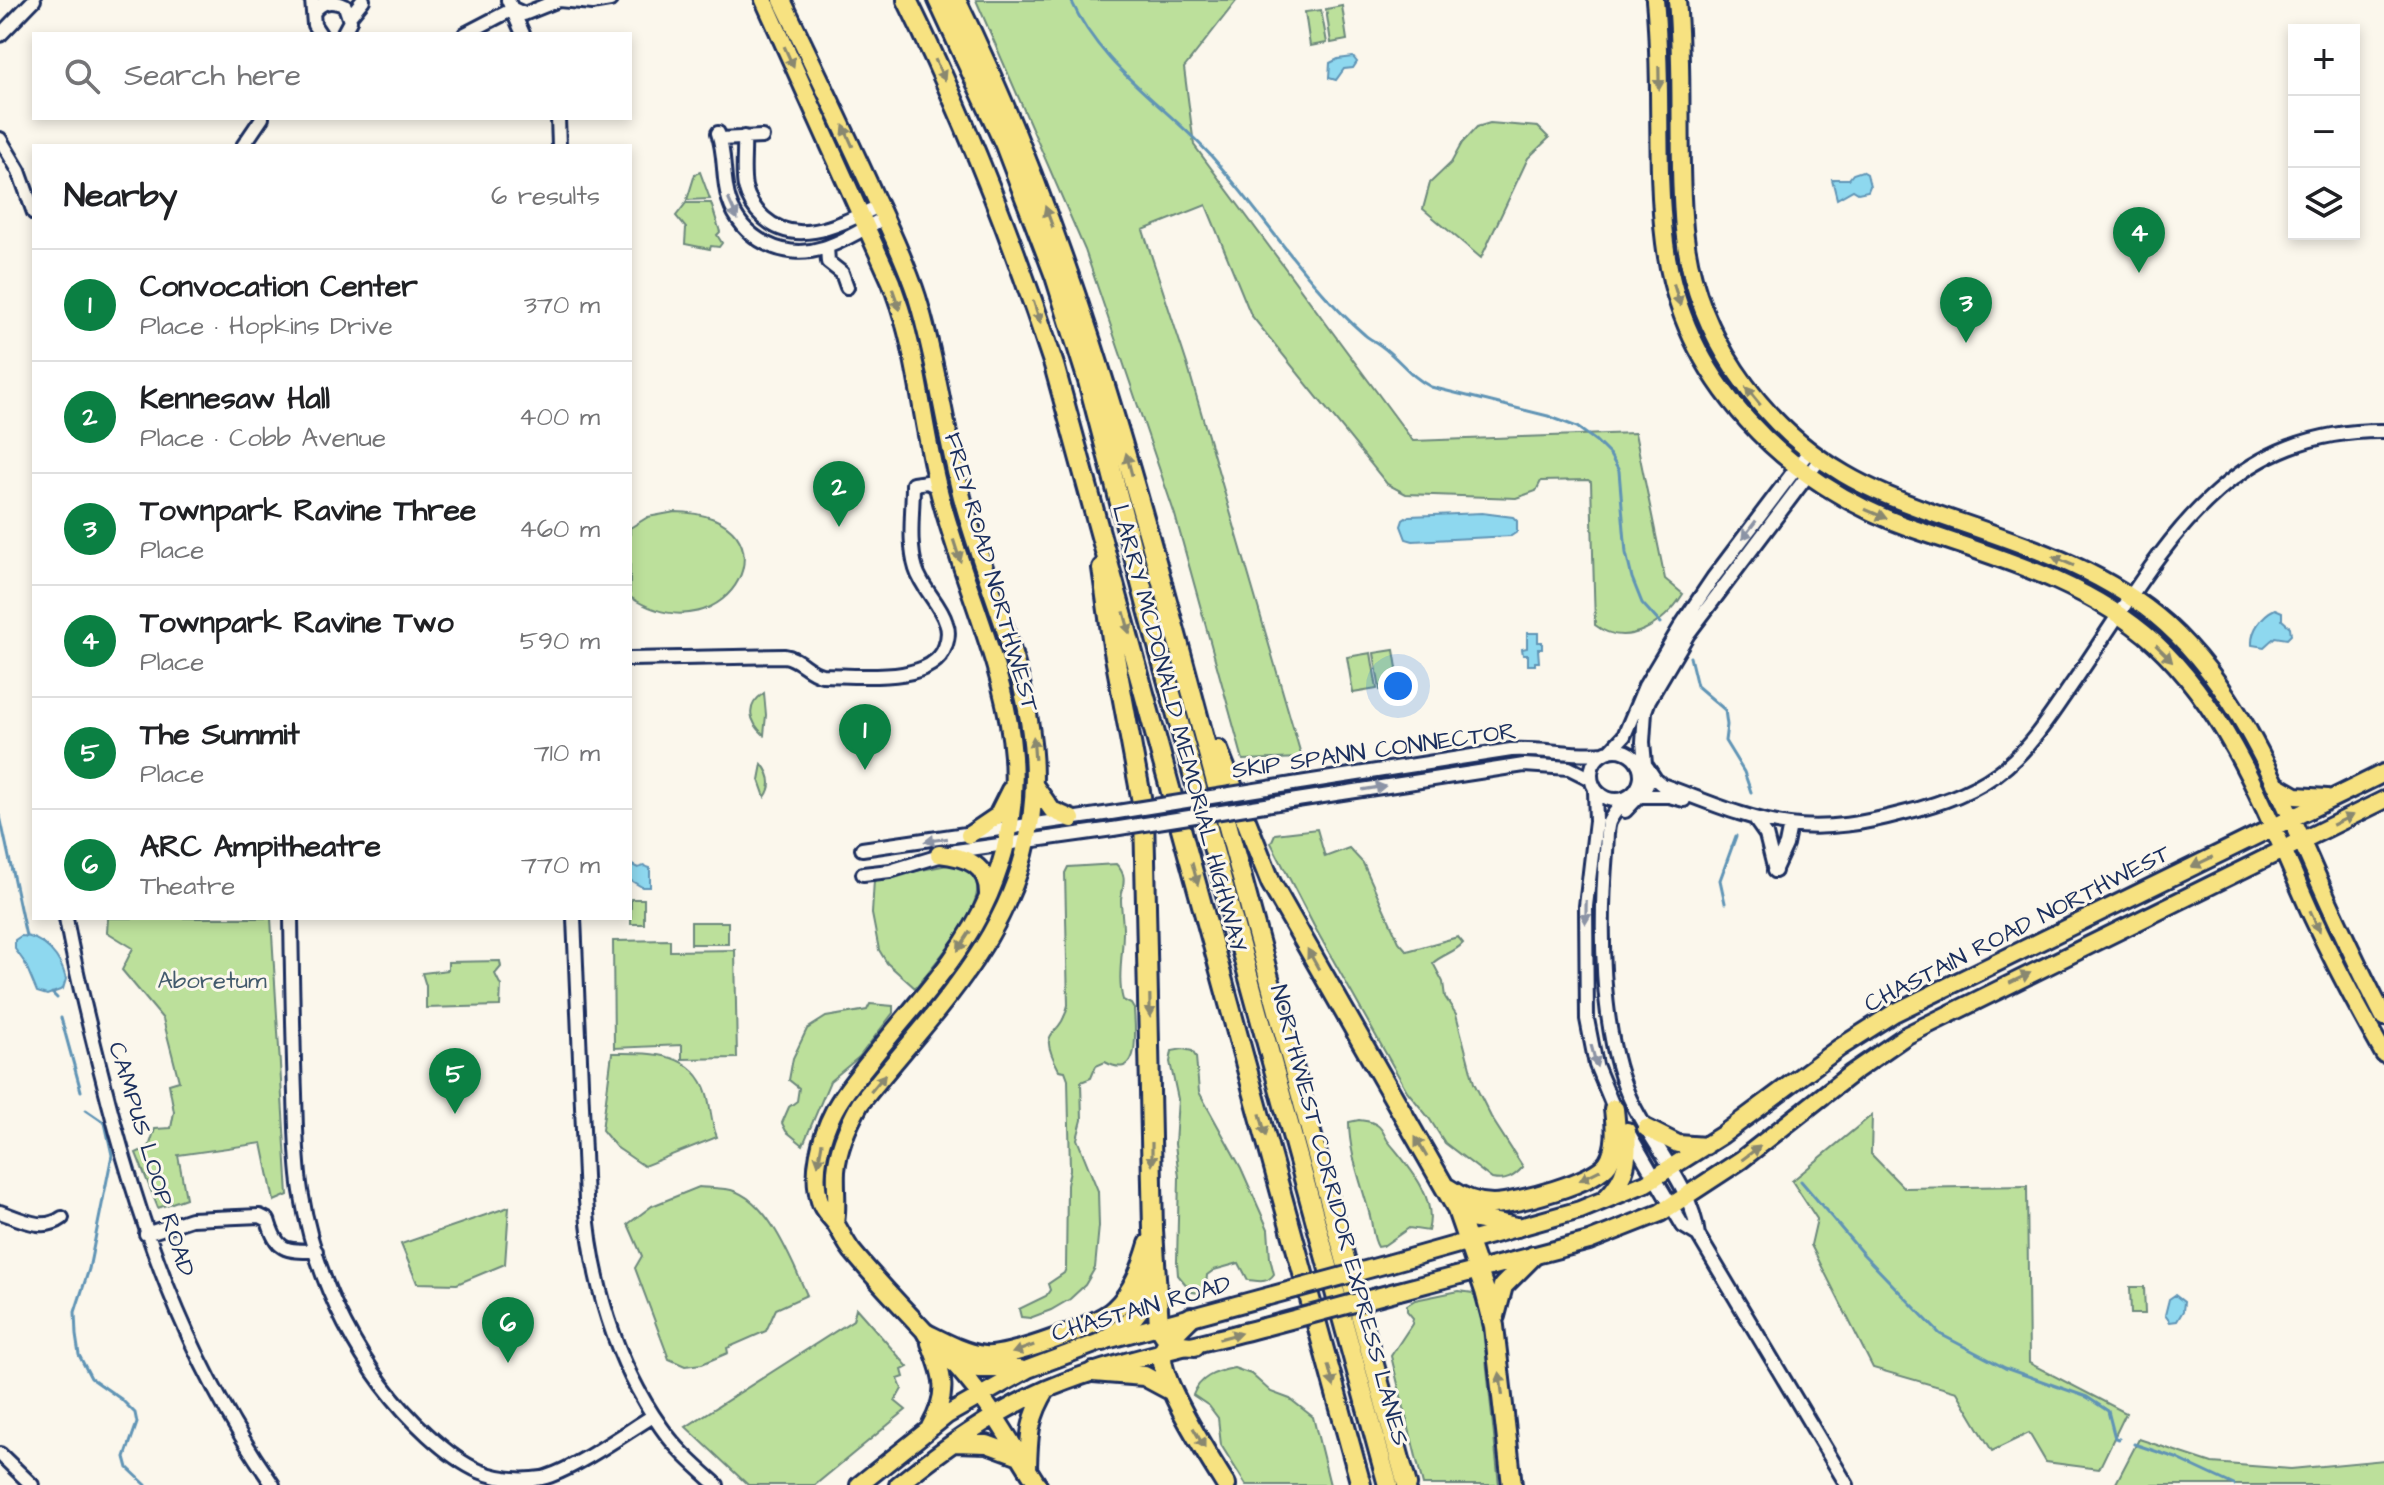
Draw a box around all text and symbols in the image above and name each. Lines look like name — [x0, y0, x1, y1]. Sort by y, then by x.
map controls — [2288, 24, 2360, 240]
button: + — [2288, 24, 2360, 96]
search box — [32, 32, 632, 120]
one-way arrow — [782, 45, 796, 68]
icon: search — [60, 54, 104, 98]
text: Search here — [124, 55, 301, 97]
one-way arrow — [934, 59, 947, 82]
one-way arrow — [1653, 66, 1665, 91]
button: − — [2288, 96, 2360, 168]
one-way arrow — [841, 125, 854, 148]
button: layers — [2288, 168, 2360, 240]
text: Nearby — [64, 172, 178, 220]
text: 6 results — [491, 178, 600, 214]
one-way arrow — [727, 197, 740, 221]
one-way arrow — [1042, 205, 1055, 229]
pin: 4 — [2113, 207, 2165, 273]
text: Convocation Center — [140, 266, 418, 308]
pin: 3 — [1940, 277, 1992, 343]
one-way arrow — [1671, 283, 1684, 307]
text: 1 — [88, 287, 92, 323]
text: 370 m — [524, 287, 600, 323]
one-way arrow — [891, 287, 903, 311]
one-way arrow — [1031, 300, 1043, 324]
text: Place · Hopkins Drive — [140, 308, 393, 344]
text: Kennesaw Hall — [140, 378, 330, 420]
one-way arrow — [1745, 387, 1762, 407]
text: 2 — [83, 399, 97, 435]
text: 400 m — [519, 399, 600, 435]
text: Place · Cobb Avenue — [140, 420, 386, 456]
street label: FREY ROAD NORTHWEST — [935, 429, 1047, 716]
one-way arrow — [1122, 452, 1134, 477]
pin: 2 — [813, 461, 865, 527]
text: Townpark Ravine Three — [140, 490, 476, 532]
street label: LARRY MCDONALD MEMORIAL HIGHWAY — [1103, 501, 1255, 956]
one-way arrow — [1864, 508, 1888, 521]
text: 3 — [83, 511, 97, 547]
text: 460 m — [519, 511, 600, 547]
one-way arrow — [1741, 519, 1757, 541]
text: Place — [140, 532, 204, 568]
one-way arrow — [952, 539, 964, 563]
one-way arrow — [2051, 554, 2075, 567]
text: Townpark Ravine Two — [140, 602, 454, 644]
one-way arrow — [1121, 611, 1133, 636]
text: 4 — [81, 623, 99, 659]
text: 590 m — [520, 623, 600, 659]
one-way arrow — [2154, 643, 2173, 662]
text: Place — [140, 644, 204, 680]
your location — [1378, 666, 1418, 706]
pin: 1 — [839, 704, 891, 770]
text: The Summit — [140, 714, 300, 756]
street label: SKIP SPANN CONNECTOR — [1230, 714, 1519, 788]
text: 5 — [81, 735, 99, 771]
text: 710 m — [534, 735, 600, 771]
one-way arrow — [1027, 735, 1040, 760]
text: Place — [140, 756, 204, 792]
one-way arrow — [1362, 781, 1387, 794]
one-way arrow — [2331, 814, 2354, 827]
text: ARC Ampitheatre — [140, 826, 381, 868]
one-way arrow — [923, 834, 948, 847]
street label: CHASTAIN ROAD NORTHWEST — [1858, 837, 2176, 1021]
text: 6 — [82, 847, 98, 883]
text: 770 m — [521, 847, 600, 883]
one-way arrow — [2191, 855, 2214, 869]
one-way arrow — [1189, 863, 1202, 887]
text: Theatre — [140, 868, 235, 904]
one-way arrow — [1580, 900, 1592, 925]
one-way arrow — [2308, 909, 2322, 933]
one-way arrow — [958, 930, 972, 952]
one-way arrow — [1307, 948, 1321, 970]
park label: Aboretum — [157, 964, 267, 998]
one-way arrow — [2009, 971, 2032, 985]
street label: NORTHWEST CORRIDOR EXPRESS LANES — [1261, 981, 1417, 1450]
one-way arrow — [1144, 994, 1156, 1019]
street label: CAMPUS LOOP ROAD — [99, 1038, 203, 1281]
one-way arrow — [1588, 1043, 1600, 1068]
pin: 5 — [429, 1048, 481, 1114]
one-way arrow — [869, 1073, 886, 1093]
one-way arrow — [1257, 1114, 1270, 1138]
one-way arrow — [1414, 1136, 1428, 1158]
one-way arrow — [814, 1142, 826, 1167]
one-way arrow — [1146, 1142, 1158, 1167]
one-way arrow — [1740, 1146, 1761, 1161]
one-way arrow — [1579, 1168, 1601, 1182]
street label: CHASTAIN ROAD — [1048, 1267, 1235, 1351]
pin: 6 — [482, 1297, 534, 1363]
one-way arrow — [1217, 1330, 1242, 1342]
one-way arrow — [1011, 1343, 1035, 1356]
one-way arrow — [1326, 1364, 1338, 1389]
one-way arrow — [1494, 1371, 1507, 1396]
one-way arrow — [1192, 1427, 1206, 1449]

